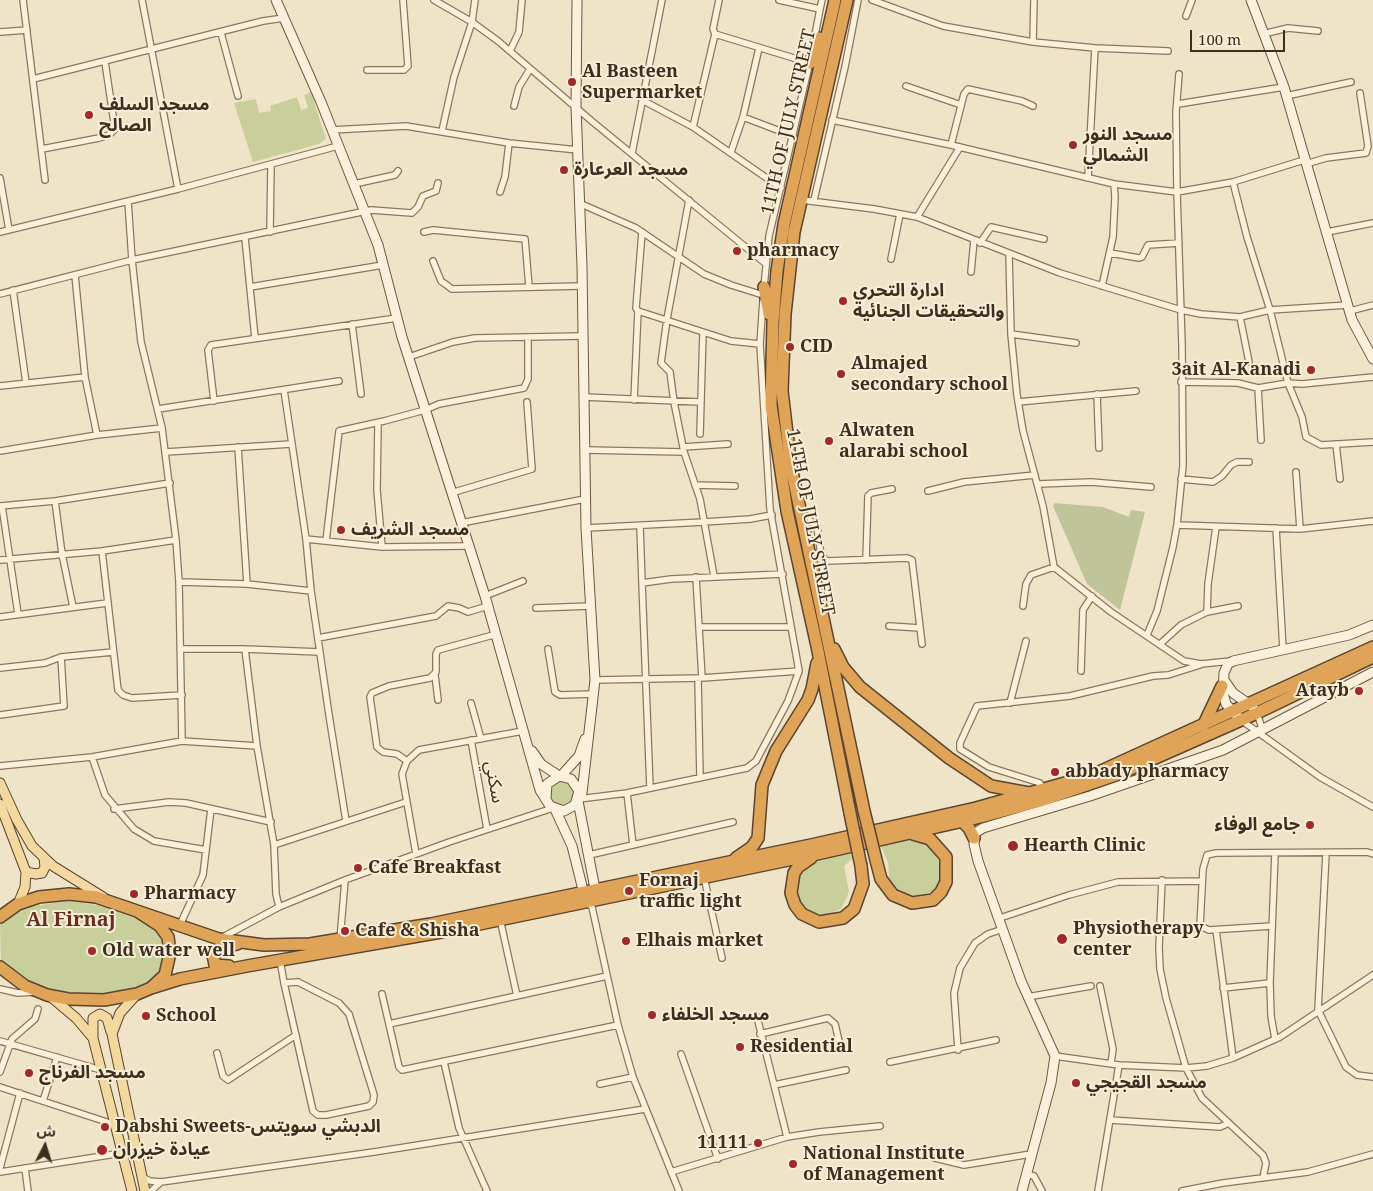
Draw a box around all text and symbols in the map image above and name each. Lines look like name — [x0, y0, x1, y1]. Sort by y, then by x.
scale bar — [1193, 20, 1288, 52]
street label: 11TH OF JULY STREET — [757, 27, 821, 217]
text: 100 m — [1198, 29, 1241, 49]
place label: Al Basteen Supermarket — [582, 61, 702, 104]
marker: Al Basteen Supermarket — [566, 76, 578, 88]
place label: مسجد السلف الصالح — [99, 94, 209, 136]
marker: مسجد السلف الصالح — [83, 109, 95, 121]
place label: مسجد النور الشمالي — [1083, 124, 1173, 166]
marker: مسجد النور الشمالي — [1067, 139, 1079, 151]
place label: مسجد العرعارة — [574, 159, 688, 181]
marker: مسجد العرعارة — [558, 164, 570, 176]
place label: pharmacy — [747, 240, 839, 262]
marker: pharmacy — [731, 245, 743, 257]
place label: ادارة التحري والتحقيقات الجنائية — [853, 280, 1004, 322]
marker: ادارة التحري والتحقيقات الجنائية — [837, 295, 849, 307]
place label: CID — [800, 336, 833, 358]
marker: CID — [784, 341, 796, 353]
place label: Almajed secondary school — [851, 353, 1008, 396]
place label: 3ait Al-Kanadi — [1171, 359, 1301, 381]
marker: 3ait Al-Kanadi — [1305, 364, 1317, 376]
marker: Almajed secondary school — [835, 368, 847, 380]
place label: Alwaten alarabi school — [839, 420, 968, 462]
street label: 11TH OF JULY STREET — [781, 427, 839, 617]
marker: Alwaten alarabi school — [823, 435, 835, 447]
place label: مسجد الشريف — [351, 519, 469, 541]
marker: مسجد الشريف — [335, 524, 347, 536]
place label: Atayb — [1296, 680, 1349, 702]
marker: Atayb — [1353, 685, 1365, 697]
street label: سكني — [480, 759, 508, 805]
place label: abbady pharmacy — [1065, 761, 1229, 783]
marker: abbady pharmacy — [1049, 766, 1061, 778]
place label: جامع الوفاء — [1215, 814, 1300, 836]
marker: جامع الوفاء — [1304, 819, 1316, 831]
place label: Hearth Clinic — [1024, 835, 1146, 857]
marker: Hearth Clinic — [1006, 839, 1020, 853]
place label: Cafe Breakfast — [368, 857, 501, 879]
marker: Cafe Breakfast — [352, 862, 364, 874]
place label: Fornaj traffic light — [639, 870, 742, 912]
place label: Pharmacy — [144, 883, 236, 905]
marker: Fornaj traffic light — [623, 885, 635, 897]
marker: Pharmacy — [128, 888, 140, 900]
district label: Al Firnaj — [26, 908, 116, 932]
place label: Physiotherapy center — [1073, 918, 1204, 961]
place label: Cafe & Shisha — [355, 920, 479, 942]
marker: Cafe & Shisha — [339, 925, 351, 937]
place label: Elhais market — [636, 930, 763, 952]
marker: Physiotherapy center — [1055, 932, 1069, 946]
marker: Elhais market — [620, 935, 632, 947]
place label: Old water well — [102, 940, 235, 962]
marker: Old water well — [86, 945, 98, 957]
place label: مسجد الخلفاء — [662, 1004, 769, 1026]
place label: School — [156, 1005, 216, 1027]
marker: مسجد الخلفاء — [646, 1009, 658, 1021]
marker: School — [140, 1010, 152, 1022]
place label: Residential — [750, 1036, 853, 1058]
marker: Residential — [734, 1041, 746, 1053]
place label: مسجد الفرناج — [39, 1062, 146, 1084]
marker: مسجد الفرناج — [23, 1067, 35, 1079]
place label: مسجد القجيجي — [1086, 1072, 1207, 1094]
marker: مسجد القجيجي — [1070, 1077, 1082, 1089]
place label: Dabshi Sweets-الدبشي سويتس — [115, 1116, 381, 1138]
text: ش — [36, 1120, 57, 1141]
north arrow — [20, 1121, 70, 1171]
marker: Dabshi Sweets-الدبشي سويتس — [99, 1121, 111, 1133]
place label: 11111 — [697, 1132, 748, 1154]
marker: 11111 — [752, 1137, 764, 1149]
place label: عيادة خيزران — [113, 1139, 211, 1161]
marker: عيادة خيزران — [95, 1143, 109, 1157]
place label: National Institute of Management — [803, 1143, 965, 1186]
marker: National Institute of Management — [787, 1158, 799, 1170]

